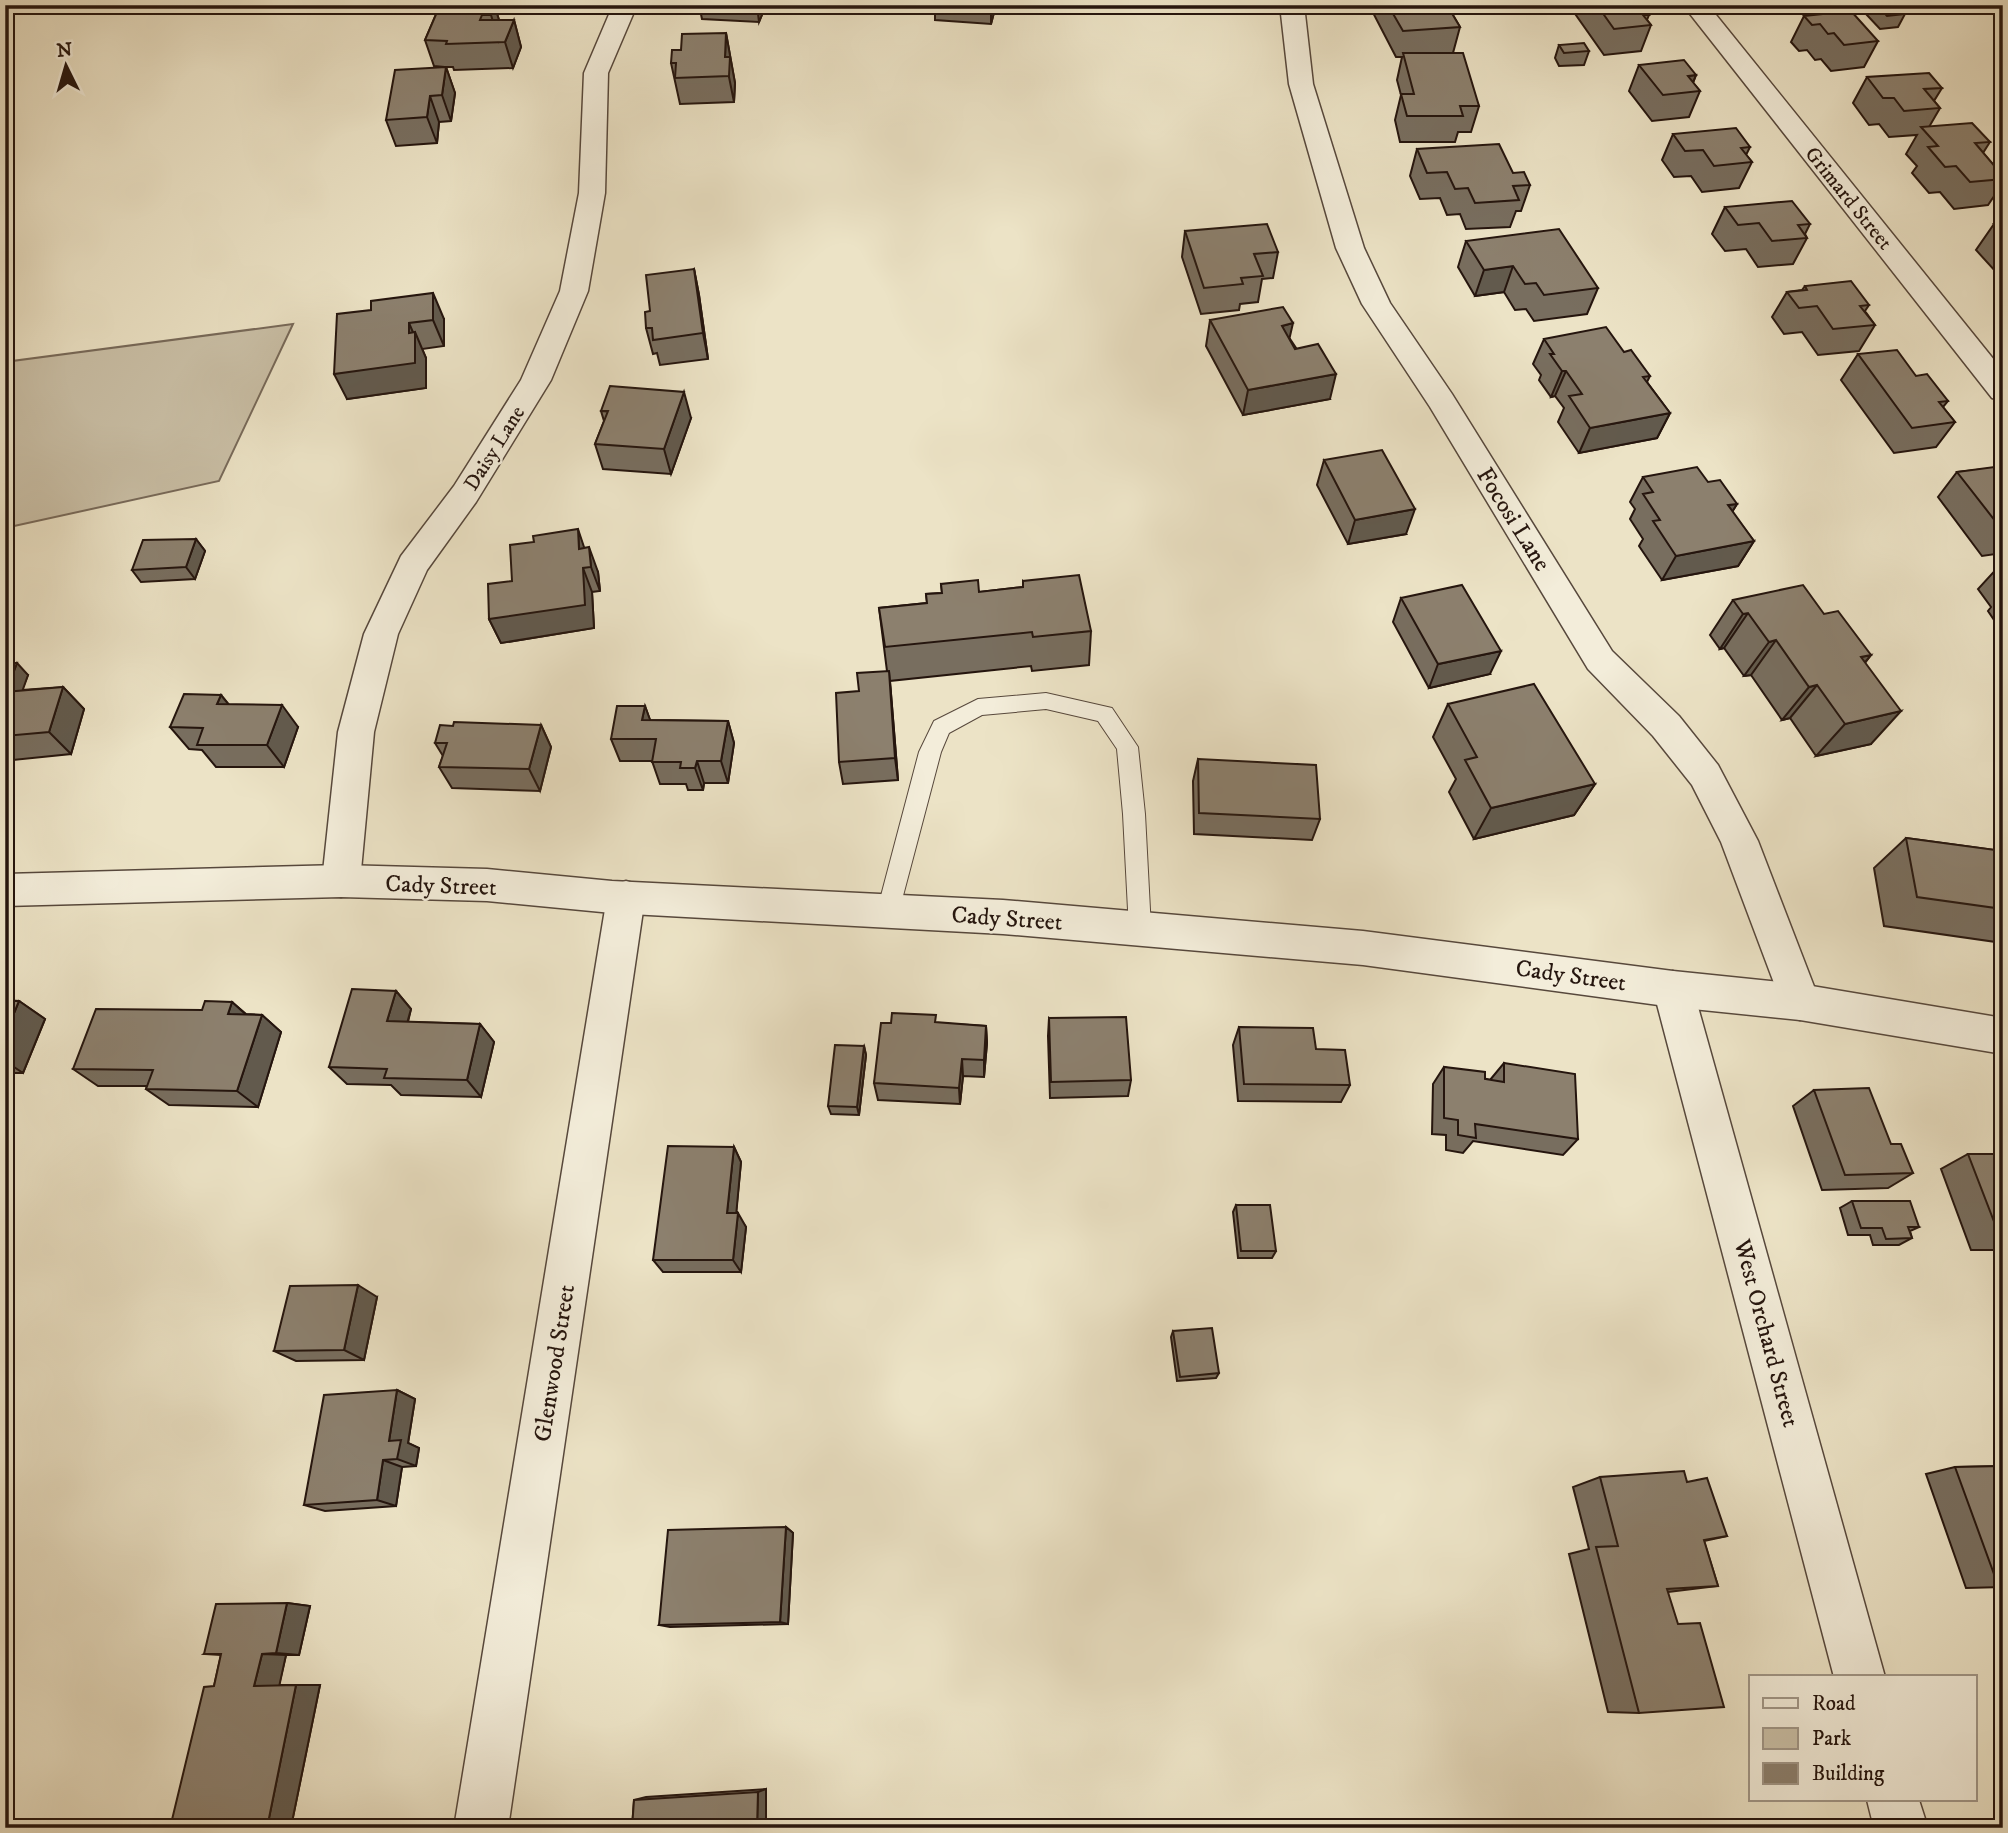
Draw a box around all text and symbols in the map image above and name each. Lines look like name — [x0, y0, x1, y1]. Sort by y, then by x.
north arrow — [32, 32, 102, 102]
text: N — [56, 38, 74, 63]
street label: Grimard Street — [1799, 142, 1898, 256]
street label: Daisy Lane — [459, 401, 531, 496]
street label: Focosi Lane — [1469, 462, 1557, 577]
street label: Cady Street — [385, 869, 497, 903]
street label: Cady Street — [950, 900, 1064, 938]
street label: Cady Street — [1514, 953, 1628, 999]
street label: West Orchard Street — [1726, 1235, 1806, 1431]
street label: Glenwood Street — [528, 1282, 582, 1444]
legend — [1749, 1675, 1976, 1801]
text: Road — [1812, 1691, 1856, 1717]
text: Park — [1812, 1726, 1852, 1752]
text: Building — [1812, 1761, 1885, 1787]

